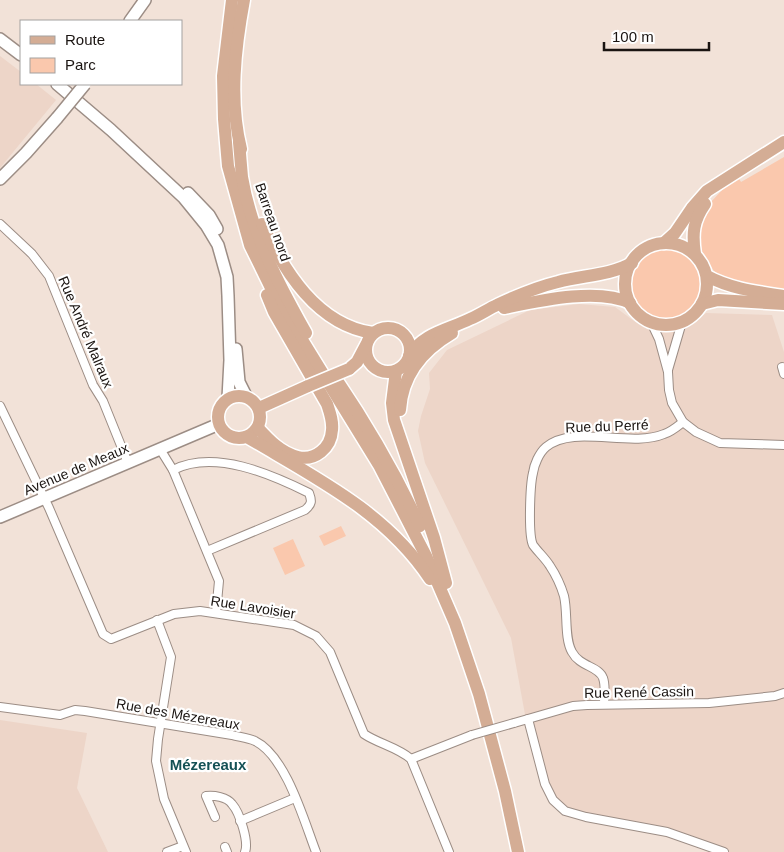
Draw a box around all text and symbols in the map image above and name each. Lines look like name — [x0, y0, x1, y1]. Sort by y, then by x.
legend — [20, 20, 182, 85]
scale bar — [604, 20, 709, 52]
text: 100 m — [612, 28, 654, 45]
text: Route — [65, 31, 105, 48]
text: Parc — [65, 56, 96, 73]
street label: Barreau nord — [252, 181, 294, 263]
street label: Rue André Malraux — [55, 274, 117, 390]
street label: Rue du Perré — [565, 417, 649, 435]
street label: Avenue de Meaux — [21, 440, 131, 498]
street label: Rue Lavoisier — [209, 592, 297, 622]
street label: Rue René Cassin — [584, 683, 694, 701]
street label: Rue des Mézereaux — [115, 695, 241, 733]
district label: Mézereaux — [170, 756, 247, 773]

